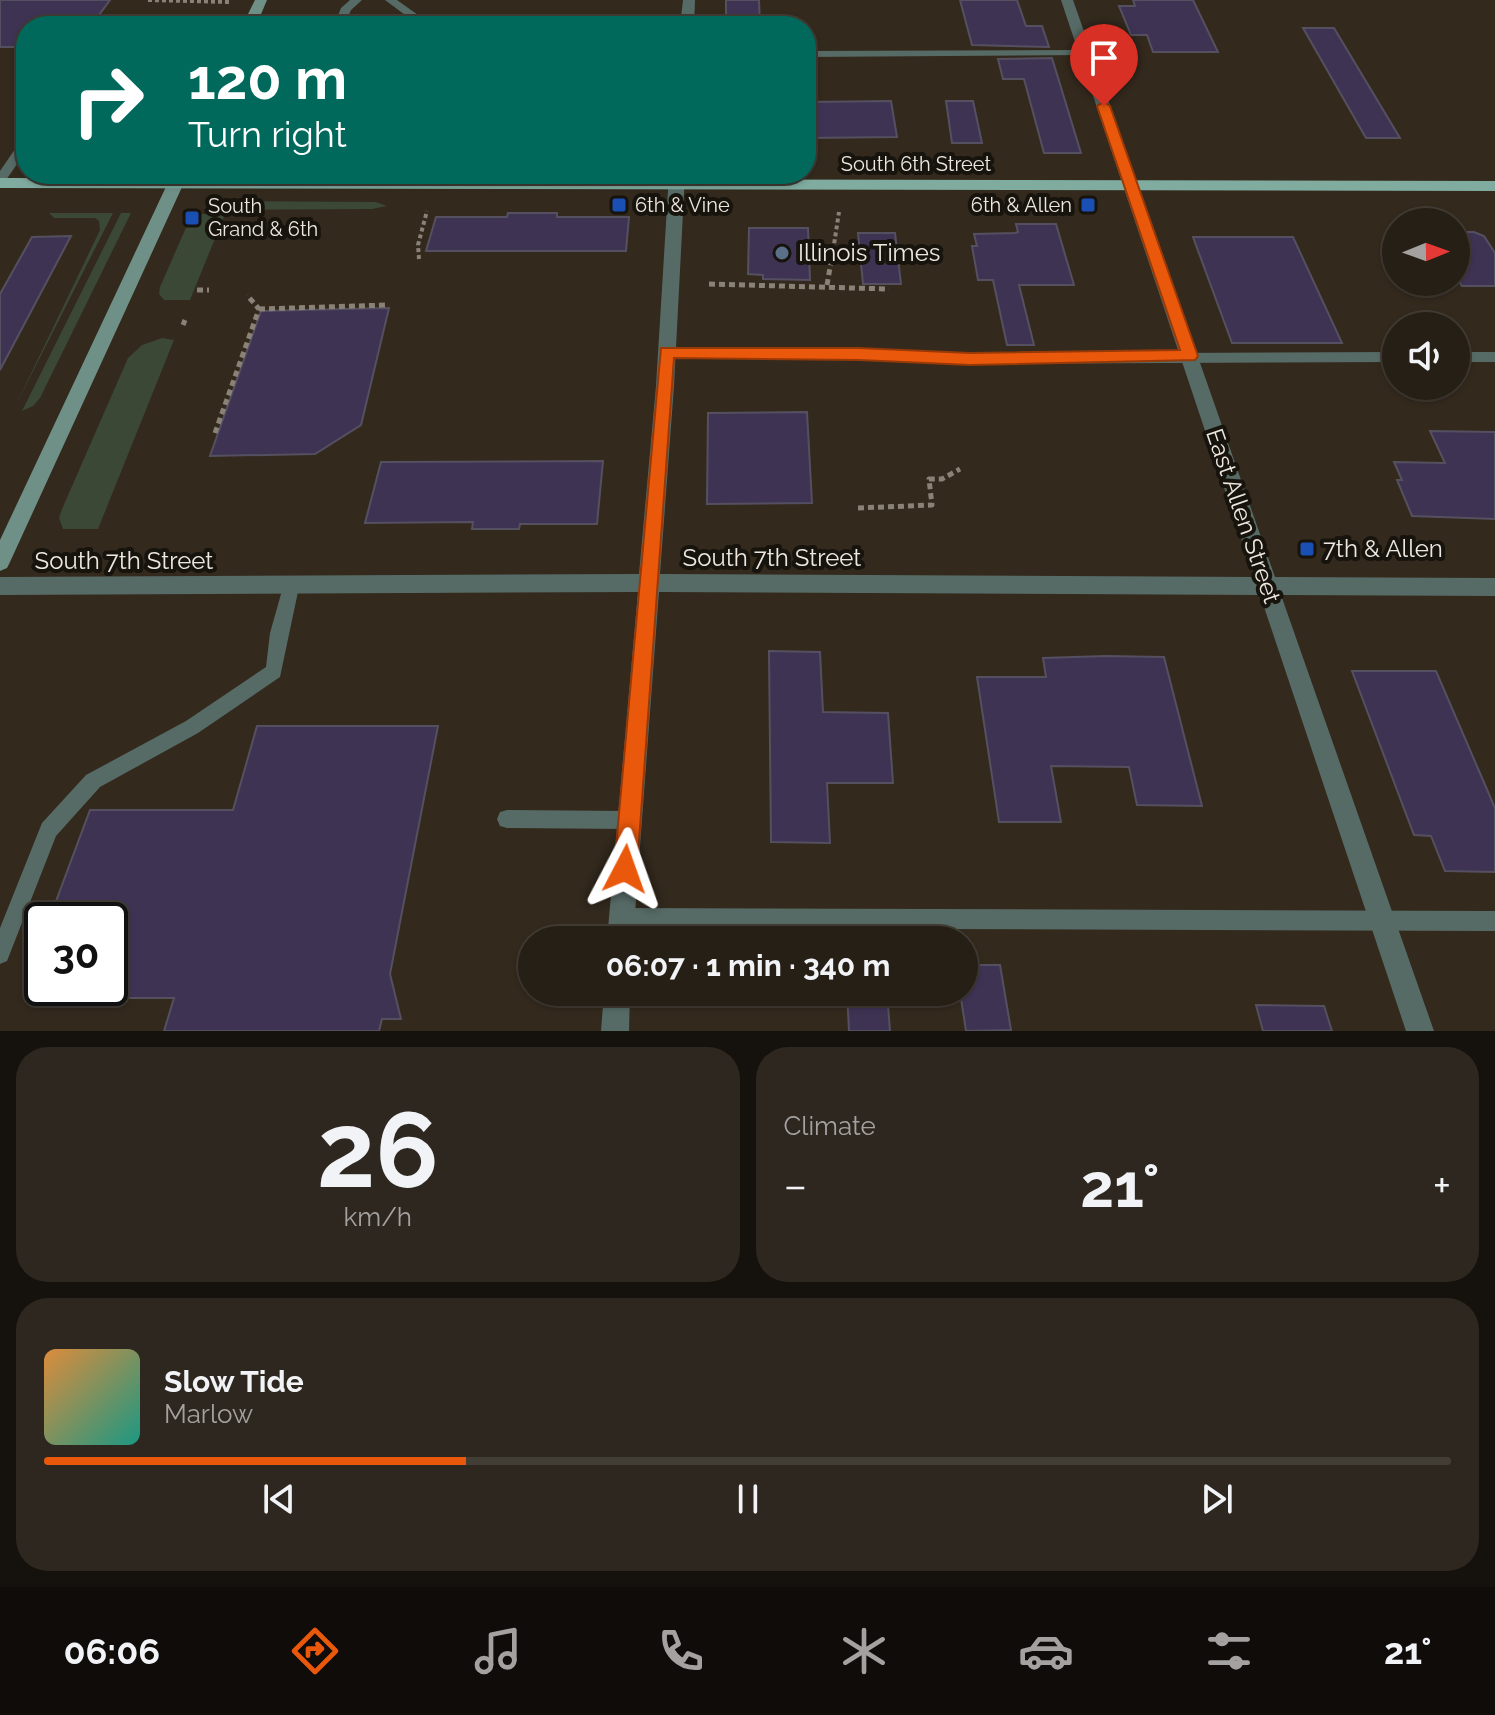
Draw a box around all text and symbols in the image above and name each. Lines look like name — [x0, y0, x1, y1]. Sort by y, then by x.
pin — [1070, 24, 1138, 106]
icon: arrive — [1082, 36, 1126, 80]
text: 120 m — [188, 46, 347, 112]
icon: right — [56, 48, 160, 152]
text: Turn right — [188, 113, 347, 155]
street label: South 6th Street — [841, 152, 991, 176]
place label: 6th & Vine — [635, 193, 730, 217]
place label: 6th & Allen — [971, 193, 1072, 217]
place label: South Grand & 6th — [208, 194, 318, 241]
marker: 6th & Vine — [610, 196, 628, 214]
marker: 6th & Allen — [1079, 196, 1097, 214]
north arrow — [1382, 208, 1470, 296]
map controls — [1382, 208, 1470, 400]
marker: South Grand & 6th — [183, 209, 201, 227]
place label: Illinois Times — [798, 238, 940, 267]
marker: Illinois Times — [773, 244, 791, 262]
button: sound — [1382, 312, 1470, 400]
street label: East Allen Street — [1200, 425, 1287, 607]
place label: 7th & Allen — [1323, 534, 1443, 563]
marker: 7th & Allen — [1298, 540, 1316, 558]
street label: South 7th Street — [683, 543, 861, 572]
street label: South 7th Street — [35, 546, 213, 575]
position arrow — [583, 827, 667, 911]
speed limit sign: 30 — [24, 902, 128, 1006]
text: 06:07 · 1 min · 340 m — [606, 948, 890, 983]
text: 26 — [317, 1089, 439, 1211]
text: Climate — [784, 1111, 876, 1141]
text: 21° — [1080, 1151, 1160, 1221]
text: − — [784, 1160, 807, 1211]
text: + — [1433, 1160, 1451, 1211]
text: km/h — [343, 1202, 412, 1232]
text: Slow Tide — [164, 1364, 304, 1399]
text: Marlow — [164, 1399, 253, 1429]
icon: previous — [257, 1477, 301, 1521]
icon: pause — [726, 1477, 770, 1521]
icon: next — [1195, 1477, 1239, 1521]
icon: directions — [287, 1623, 343, 1679]
icon: music — [470, 1623, 526, 1679]
icon: phone — [653, 1623, 709, 1679]
icon: climate — [836, 1623, 892, 1679]
icon: car — [1018, 1623, 1074, 1679]
icon: filters — [1201, 1623, 1257, 1679]
text: 06:06 — [63, 1630, 160, 1672]
text: 21° — [1384, 1630, 1432, 1672]

